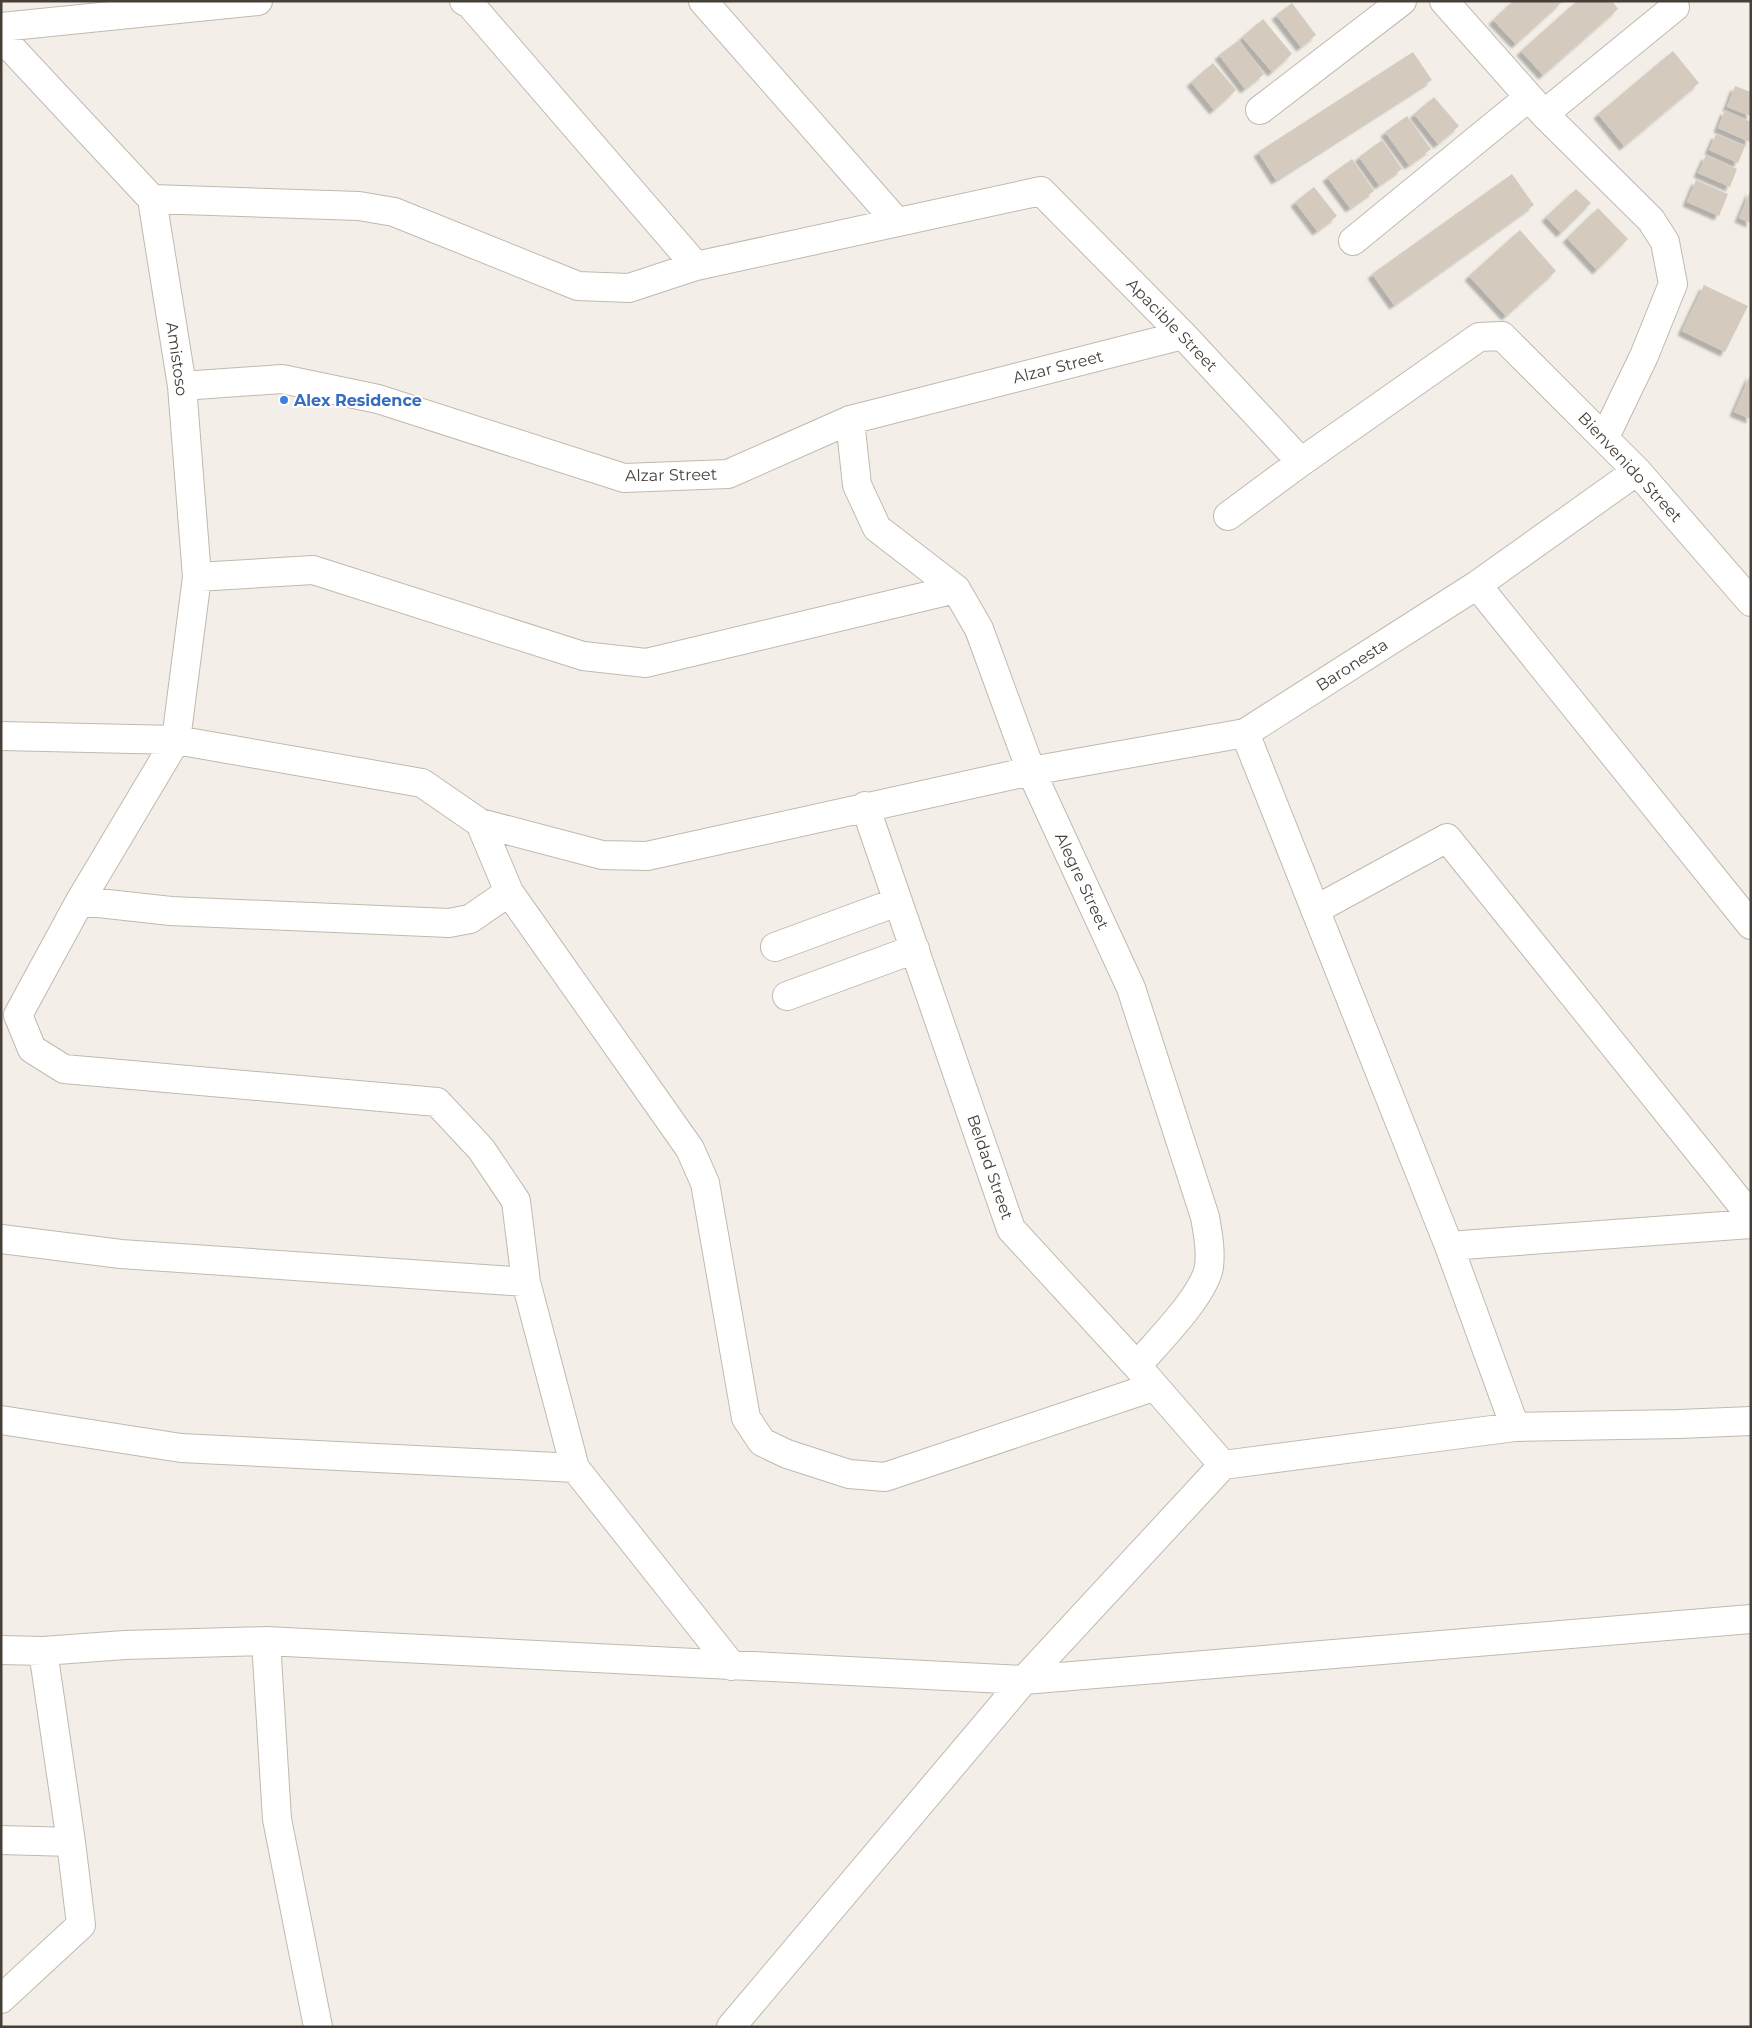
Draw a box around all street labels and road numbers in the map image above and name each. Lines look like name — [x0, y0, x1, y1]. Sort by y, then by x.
street label: Apacible Street — [1123, 274, 1222, 376]
street label: Amistoso — [162, 321, 192, 397]
street label: Alzar Street — [1011, 346, 1106, 387]
street label: Bienvenido Street — [1574, 408, 1686, 526]
street label: Alzar Street — [625, 465, 718, 485]
street label: Baronesta — [1313, 635, 1391, 695]
street label: Alegre Street — [1051, 829, 1113, 933]
street label: Beldad Street — [963, 1112, 1017, 1222]

